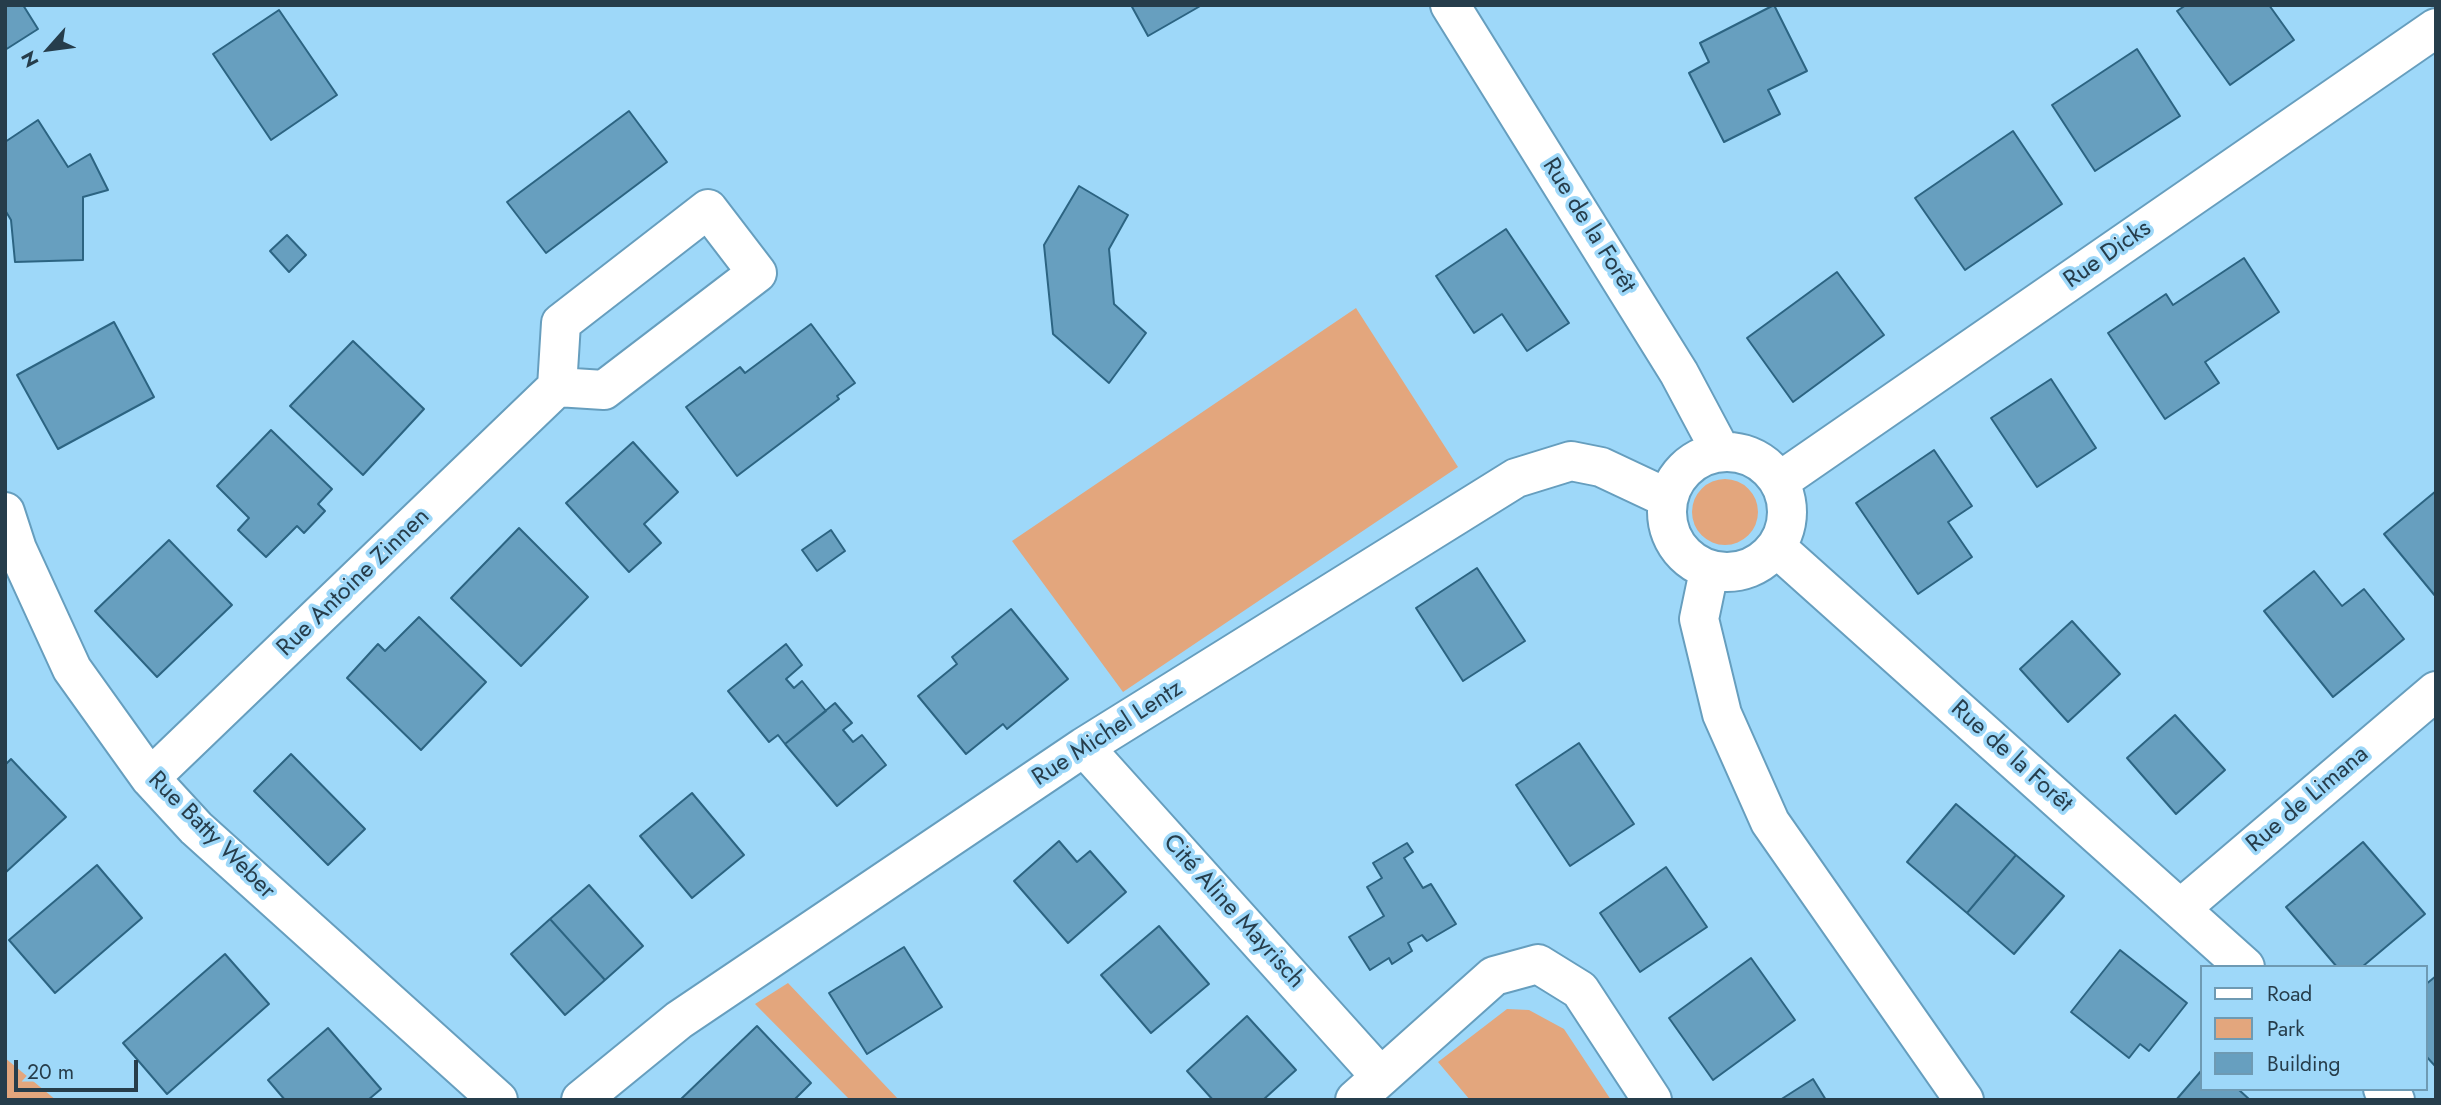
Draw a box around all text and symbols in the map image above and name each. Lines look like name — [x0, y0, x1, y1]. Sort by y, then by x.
north arrow — [14, 14, 84, 84]
text: N — [15, 46, 45, 72]
street label: Rue de la Forêt — [1535, 153, 1641, 299]
street label: Rue Dicks — [2059, 215, 2157, 295]
street label: Rue Antoine Zinnen — [272, 503, 436, 663]
street label: Rue Michel Lentz — [1028, 675, 1188, 793]
street label: Rue de la Forêt — [1944, 695, 2078, 819]
street label: Rue de Limana — [2241, 741, 2375, 859]
street label: Rue Batty Weber — [141, 766, 281, 906]
street label: Cité Aline Mayrisch — [1156, 829, 1310, 995]
legend — [2200, 965, 2427, 1091]
text: Road — [2267, 979, 2312, 1009]
text: Park — [2267, 1014, 2304, 1044]
scale bar — [18, 1046, 142, 1090]
text: Building — [2267, 1049, 2340, 1079]
text: 20 m — [27, 1057, 74, 1087]

